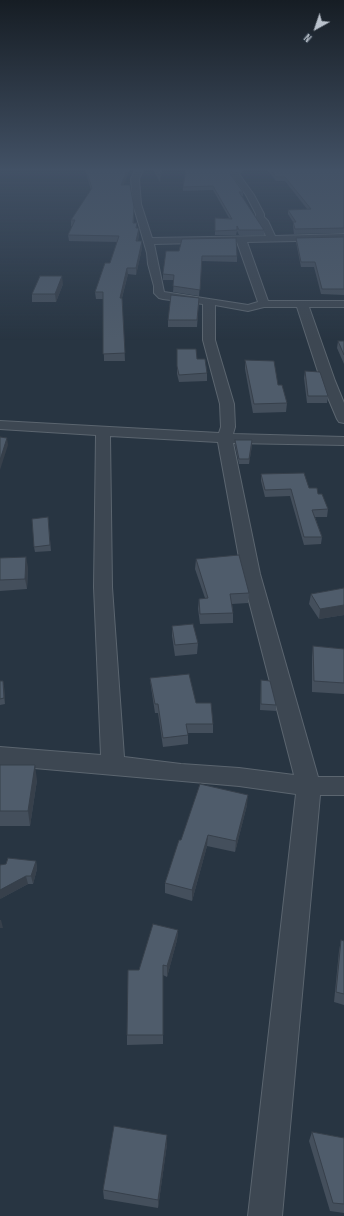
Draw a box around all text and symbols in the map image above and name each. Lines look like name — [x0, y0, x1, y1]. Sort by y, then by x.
north arrow — [296, 8, 336, 48]
text: N — [302, 31, 314, 44]

